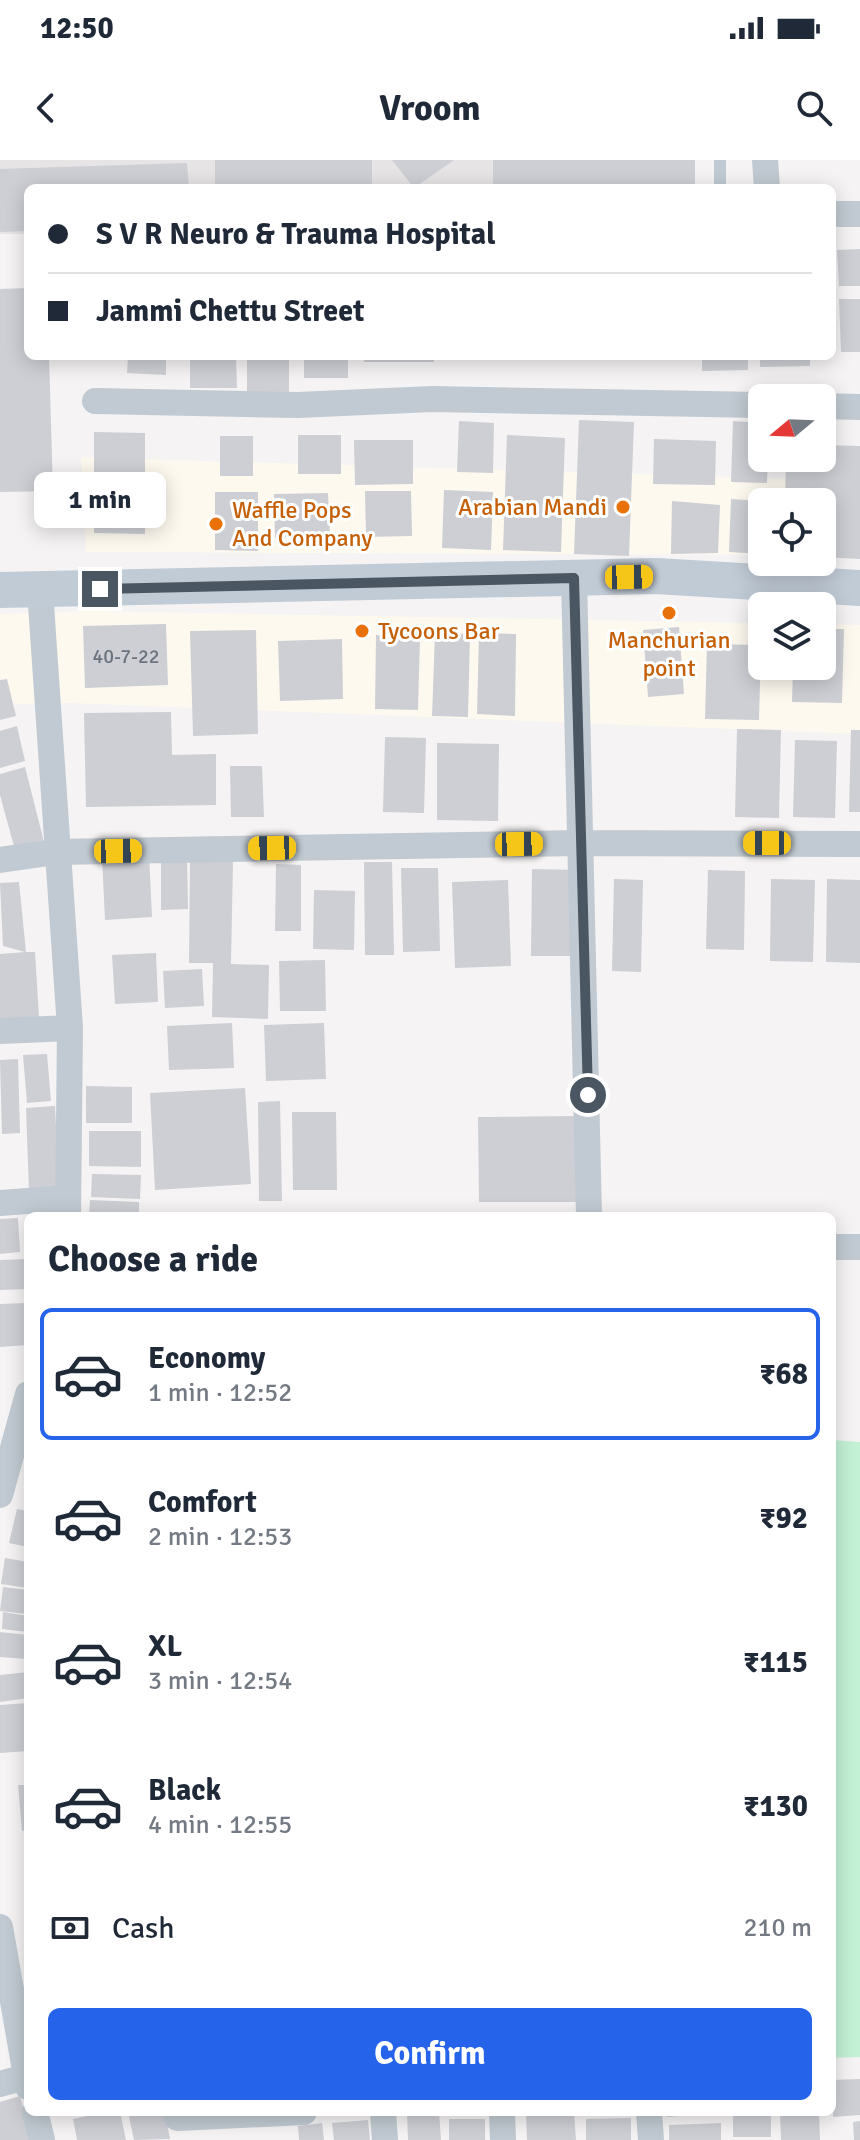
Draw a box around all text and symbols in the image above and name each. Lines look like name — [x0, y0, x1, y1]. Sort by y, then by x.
text: 12:50 — [40, 10, 114, 47]
icon: back — [24, 86, 68, 130]
text: Vroom — [379, 86, 481, 131]
icon: search — [792, 86, 836, 130]
text: S V R Neuro & Trauma Hospital — [96, 216, 496, 253]
text: Jammi Chettu Street — [96, 293, 364, 330]
north arrow — [748, 384, 836, 472]
map controls — [748, 384, 836, 680]
callout: 1 min — [34, 473, 166, 529]
text: 1 min — [69, 484, 131, 516]
button: locate — [748, 488, 836, 576]
place label: Arabian Mandi — [458, 492, 607, 522]
place label: Waffle Pops And Company — [232, 495, 373, 553]
marker: Arabian Mandi — [614, 498, 632, 516]
marker: Waffle Pops And Company — [207, 515, 225, 533]
car — [605, 565, 653, 589]
route end — [82, 571, 118, 607]
button: layers — [748, 592, 836, 680]
marker: Manchurian point — [660, 604, 678, 622]
place label: Tycoons Bar — [378, 616, 500, 646]
marker: Tycoons Bar — [353, 622, 371, 640]
place label: Manchurian point — [607, 625, 731, 683]
house number: 40-7-22 — [92, 644, 160, 669]
car — [743, 831, 791, 855]
car — [495, 832, 543, 856]
car — [248, 836, 296, 860]
car — [94, 839, 142, 863]
route start — [570, 1077, 606, 1113]
text: Choose a ride — [48, 1237, 258, 1282]
icon: car — [52, 1338, 124, 1410]
text: Economy — [148, 1340, 265, 1377]
text: ₹68 — [759, 1356, 808, 1393]
text: 1 min · 12:52 — [148, 1377, 292, 1409]
icon: car — [52, 1482, 124, 1554]
text: Comfort — [148, 1484, 257, 1521]
text: ₹92 — [759, 1500, 808, 1537]
text: 2 min · 12:53 — [148, 1521, 292, 1553]
icon: car — [52, 1626, 124, 1698]
text: XL — [148, 1628, 182, 1665]
text: ₹115 — [743, 1644, 808, 1681]
text: 3 min · 12:54 — [148, 1665, 292, 1697]
icon: car — [52, 1770, 124, 1842]
text: Black — [148, 1772, 221, 1809]
text: ₹130 — [743, 1788, 808, 1825]
text: 4 min · 12:55 — [148, 1809, 292, 1841]
icon: cash — [48, 1906, 92, 1950]
text: Cash — [112, 1910, 175, 1947]
text: 210 m — [743, 1912, 812, 1944]
button: Confirm — [48, 2008, 812, 2100]

